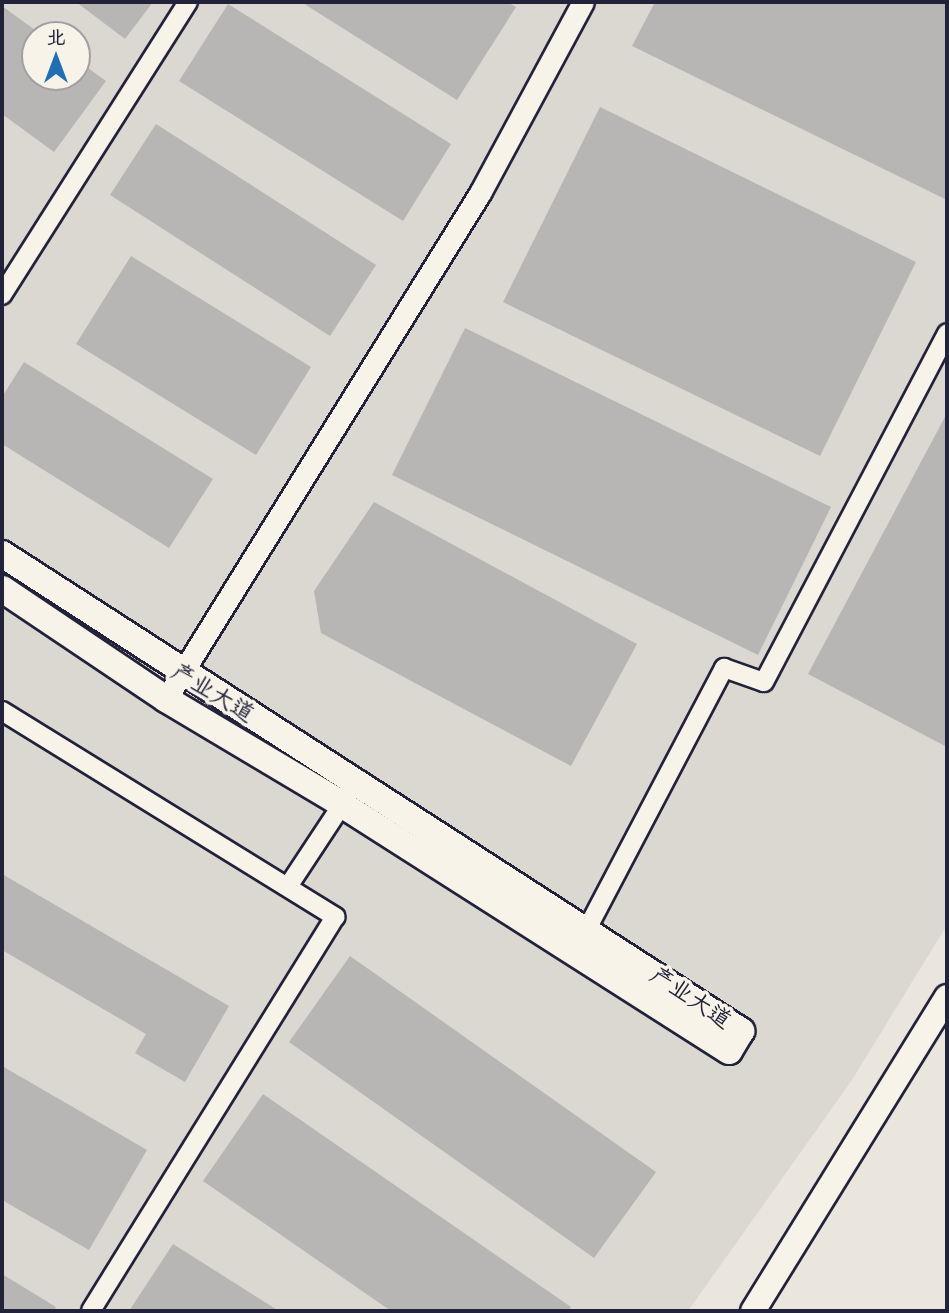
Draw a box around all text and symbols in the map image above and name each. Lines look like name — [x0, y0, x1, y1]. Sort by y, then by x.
north arrow — [21, 21, 91, 91]
text: 北 — [46, 25, 66, 49]
street label: 产业大道 — [166, 656, 260, 728]
street label: 产业大道 — [645, 960, 737, 1034]

